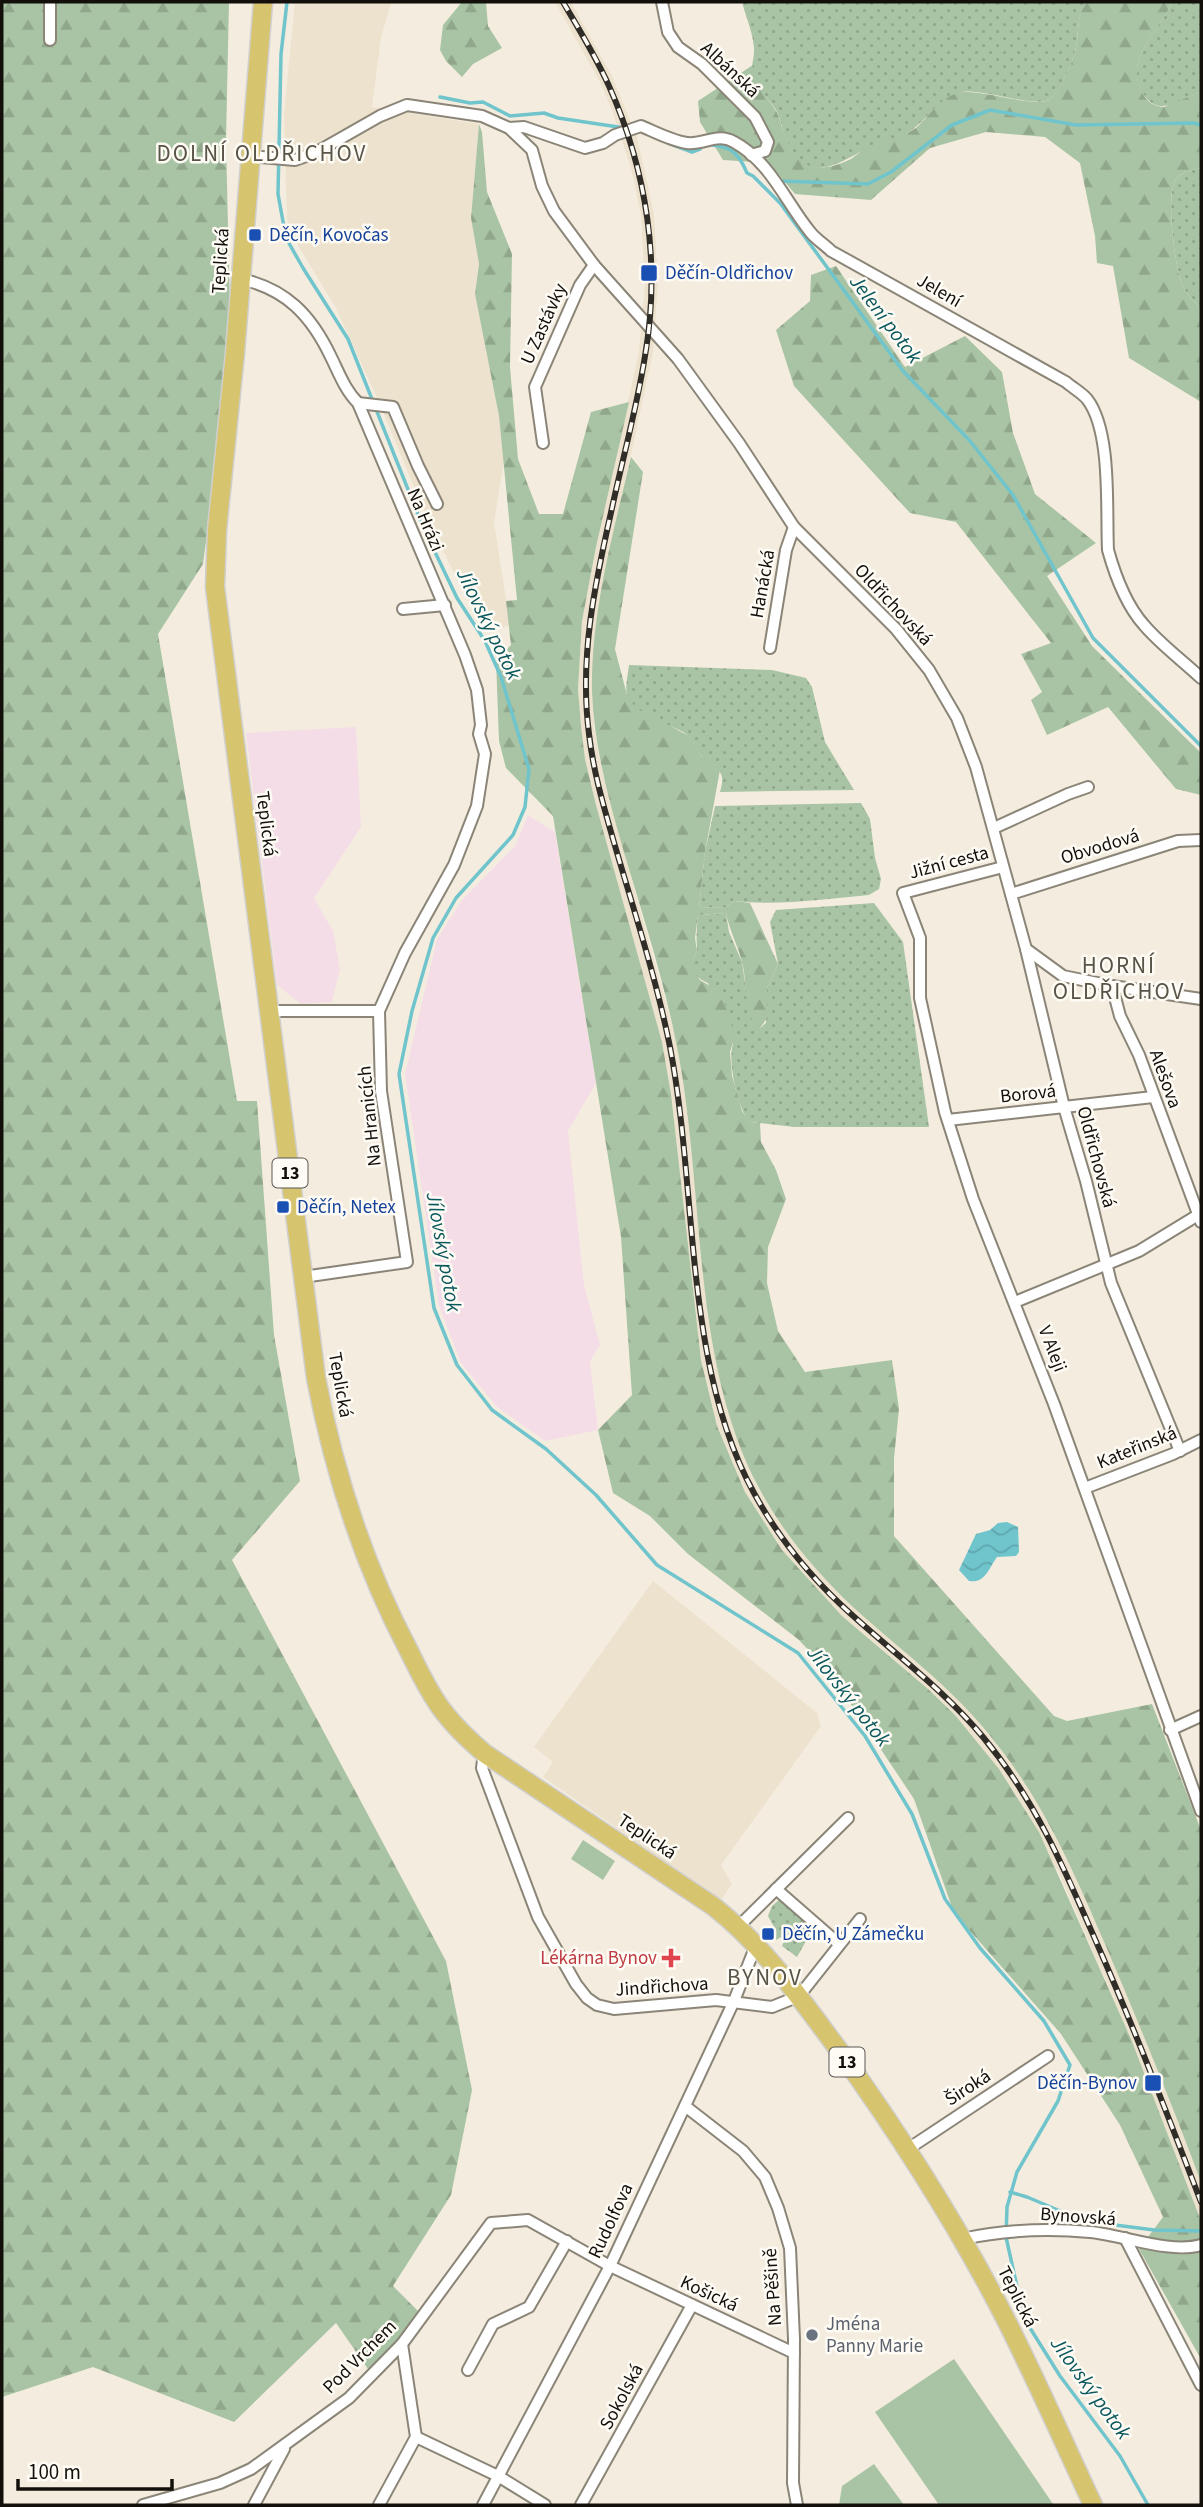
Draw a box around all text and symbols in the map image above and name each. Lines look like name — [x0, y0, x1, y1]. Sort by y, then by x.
street label: Albánská — [694, 36, 766, 104]
district label: DOLNÍ OLDŘICHOV — [157, 137, 367, 170]
place label: Děčín, Kovočas — [269, 222, 389, 249]
street label: Teplická — [205, 227, 237, 295]
marker: Děčín, Kovočas — [247, 227, 263, 243]
place label: Děčín-Oldřichov — [665, 260, 793, 287]
marker: Děčín-Oldřichov — [639, 263, 659, 283]
water label: Jelení potok — [842, 267, 930, 371]
street label: Jelení — [912, 267, 968, 315]
street label: U Zastávky — [514, 279, 574, 369]
street label: Na Hrázi — [400, 484, 450, 556]
street label: Hanácká — [744, 547, 782, 621]
street label: Oldřichovská — [848, 558, 938, 652]
water label: Jílovský potok — [449, 562, 529, 686]
street label: Teplická — [249, 790, 283, 858]
street label: Obvodová — [1057, 822, 1143, 872]
street label: Jižní cesta — [906, 839, 992, 887]
district label: HORNÍ OLDŘICHOV — [1053, 949, 1185, 1008]
street label: Alešova — [1142, 1046, 1188, 1112]
street label: Na Hranicích — [351, 1064, 389, 1168]
street label: Borová — [999, 1078, 1057, 1110]
street label: Oldřichovská — [1069, 1103, 1123, 1211]
road number: 13 — [272, 1158, 308, 1188]
water label: Jílovský potok — [419, 1189, 469, 1315]
place label: Děčín, Netex — [297, 1194, 396, 1221]
marker: Děčín, Netex — [275, 1199, 291, 1215]
street label: V Aleji — [1031, 1322, 1073, 1376]
street label: Teplická — [321, 1350, 359, 1420]
street label: Kateřinská — [1093, 1420, 1181, 1476]
water label: Jílovský potok — [799, 1638, 899, 1754]
street label: Teplická — [612, 1807, 682, 1867]
place label: Děčín, U Zámečku — [782, 1921, 924, 1948]
marker: Děčín, U Zámečku — [760, 1926, 776, 1942]
place label: Lékárna Bynov — [540, 1945, 657, 1972]
marker: Lékárna Bynov — [663, 1950, 679, 1966]
district label: BYNOV — [727, 1961, 803, 1994]
street label: Jindřichova — [615, 1970, 709, 2004]
road number: 13 — [830, 2048, 864, 2076]
street label: Široká — [940, 2063, 996, 2113]
place label: Děčín-Bynov — [1037, 2070, 1137, 2097]
marker: Děčín-Bynov — [1143, 2073, 1163, 2093]
street label: Rudolfova — [582, 2179, 640, 2263]
street label: Bynovská — [1039, 2201, 1117, 2233]
street label: Na Pěšině — [757, 2247, 789, 2327]
street label: Teplická — [990, 2262, 1044, 2332]
street label: Košická — [676, 2269, 742, 2319]
place label: Jména Panny Marie — [826, 2311, 923, 2360]
street label: Pod Vrchem — [317, 2314, 403, 2400]
marker: Jména Panny Marie — [804, 2327, 820, 2343]
water label: Jílovský potok — [1043, 2329, 1139, 2447]
street label: Sokolská — [593, 2359, 651, 2435]
scale bar — [18, 2448, 172, 2492]
text: 100 m — [28, 2457, 81, 2487]

